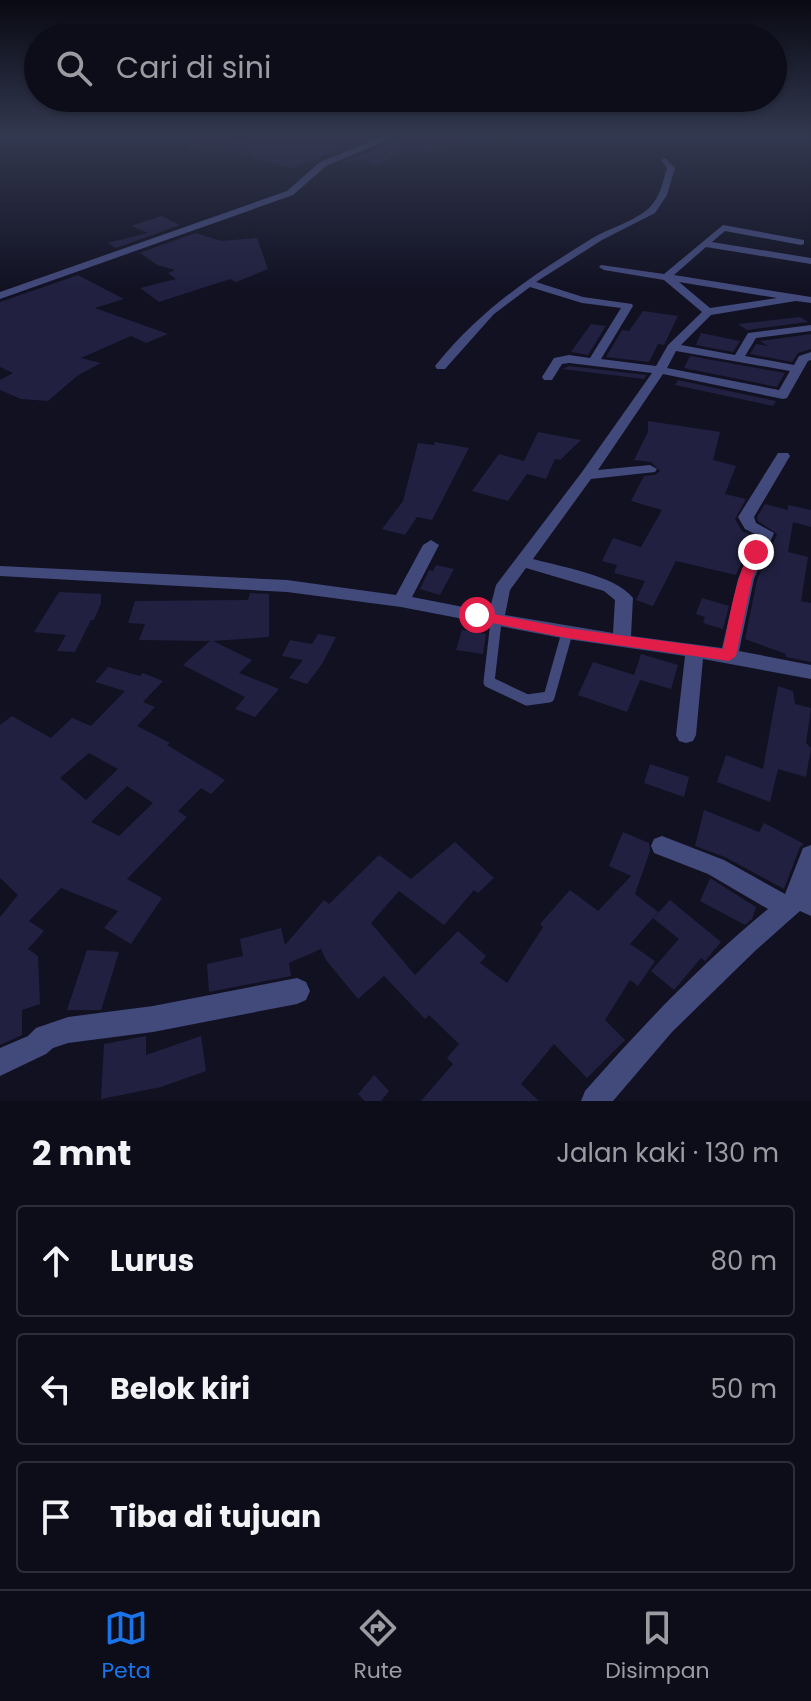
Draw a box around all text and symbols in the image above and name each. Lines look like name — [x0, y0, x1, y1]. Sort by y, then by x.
search box — [24, 24, 787, 112]
icon: search — [52, 46, 96, 90]
text: Cari di sini — [116, 46, 271, 89]
route end — [738, 534, 774, 570]
route start — [459, 597, 495, 633]
text: 2 mnt — [32, 1129, 131, 1177]
text: Jalan kaki · 130 m — [556, 1135, 779, 1171]
icon: ahead — [34, 1239, 78, 1283]
text: Lurus — [110, 1239, 194, 1282]
text: 80 m — [711, 1243, 777, 1279]
icon: left — [34, 1367, 78, 1411]
text: Belok kiri — [110, 1367, 250, 1410]
text: 50 m — [711, 1371, 777, 1407]
icon: arrive — [34, 1495, 78, 1539]
text: Tiba di tujuan — [110, 1495, 321, 1538]
tab: Peta — [101, 1606, 151, 1687]
tab: Rute — [353, 1606, 403, 1687]
tab: Disimpan — [605, 1606, 710, 1687]

